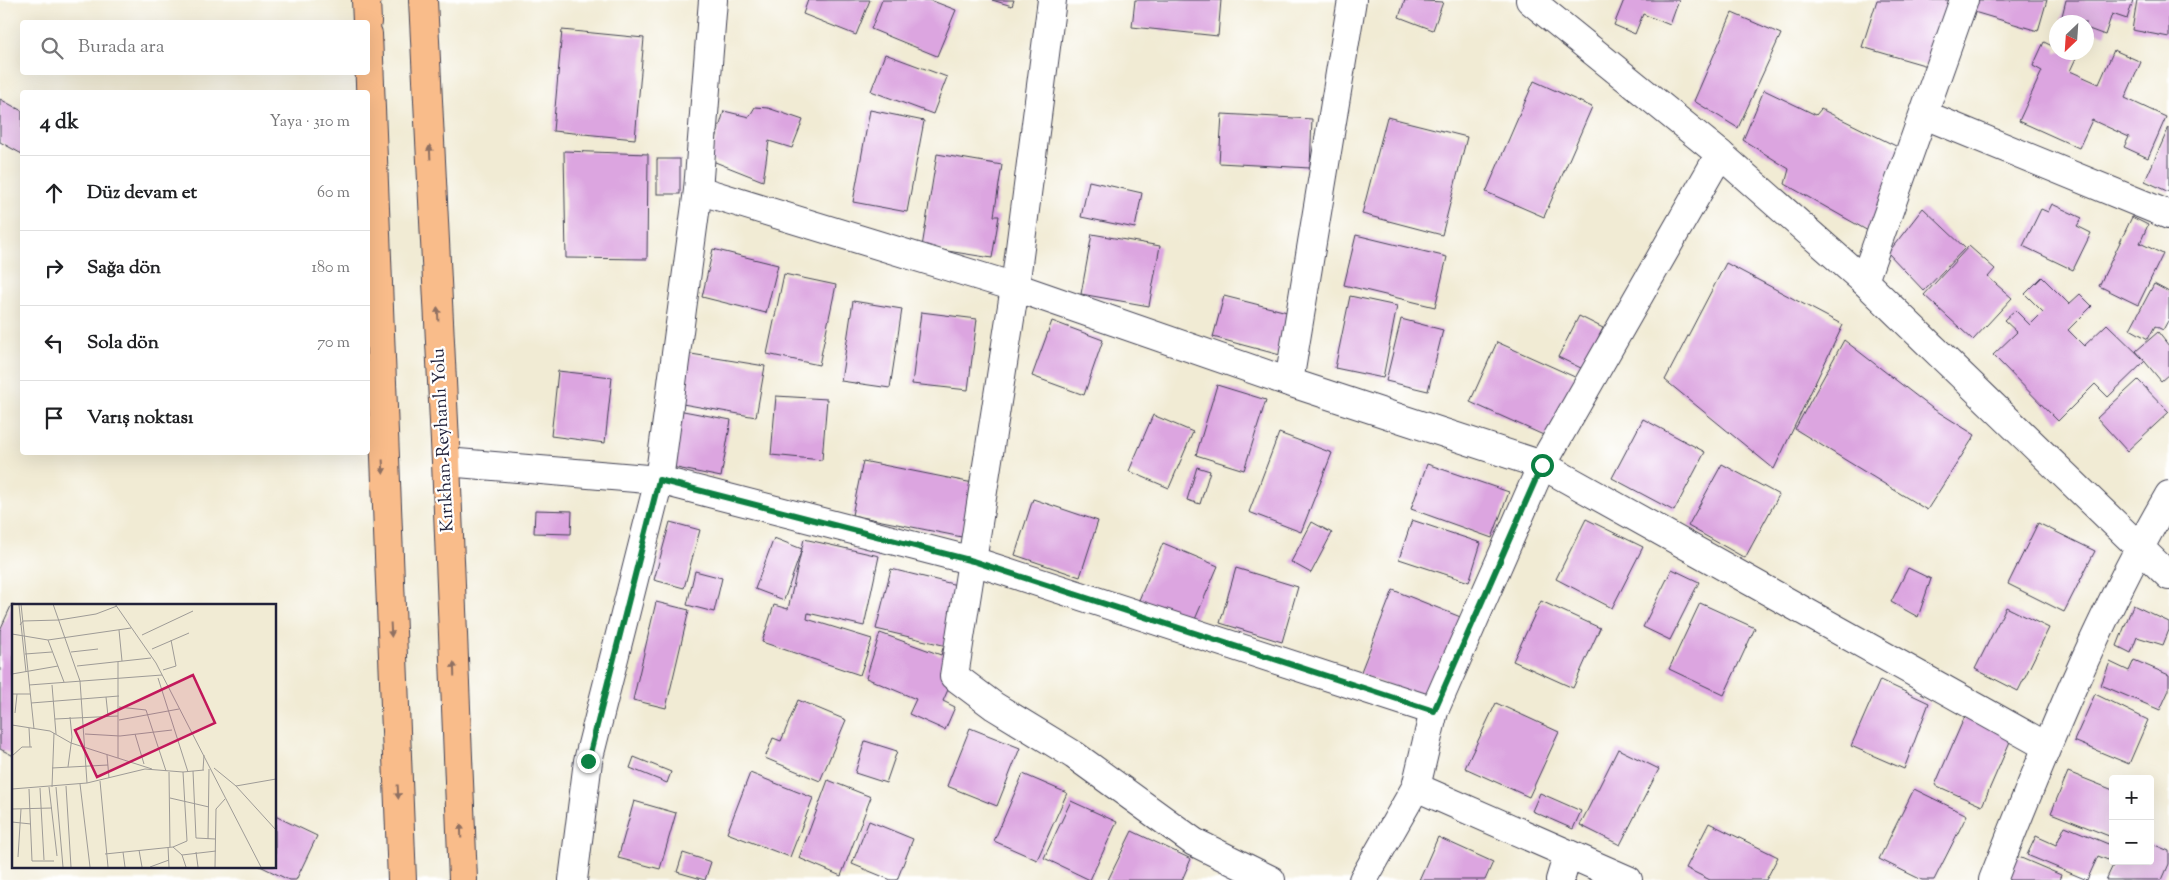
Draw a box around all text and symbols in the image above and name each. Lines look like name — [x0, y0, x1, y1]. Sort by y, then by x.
north arrow — [2049, 15, 2094, 60]
search box — [20, 20, 370, 75]
icon: search — [38, 34, 66, 62]
text: Burada ara — [78, 34, 164, 61]
text: 4 dk — [40, 108, 79, 138]
text: Yaya · 310 m — [270, 111, 350, 134]
one-way arrow — [426, 144, 434, 160]
icon: ahead — [40, 179, 68, 207]
text: Düz devam et — [87, 180, 197, 207]
text: 60 m — [317, 182, 350, 205]
icon: right — [40, 254, 68, 282]
text: Sağa dön — [87, 255, 161, 282]
text: 180 m — [311, 257, 350, 280]
one-way arrow — [434, 306, 442, 322]
icon: left — [40, 329, 68, 357]
text: Sola dön — [87, 330, 159, 357]
text: 70 m — [317, 332, 350, 355]
street label: Kırıkhan-Reyhanlı Yolu — [426, 347, 462, 533]
icon: arrive — [40, 404, 68, 432]
text: Varış noktası — [87, 405, 193, 432]
route start — [1531, 454, 1554, 477]
one-way arrow — [380, 460, 388, 476]
inset map — [12, 604, 276, 868]
one-way arrow — [387, 622, 395, 638]
one-way arrow — [450, 661, 458, 677]
route end — [577, 750, 600, 773]
map controls — [2109, 775, 2154, 865]
button: + — [2109, 775, 2154, 820]
one-way arrow — [394, 784, 402, 800]
button: − — [2109, 820, 2154, 865]
one-way arrow — [456, 823, 464, 839]

